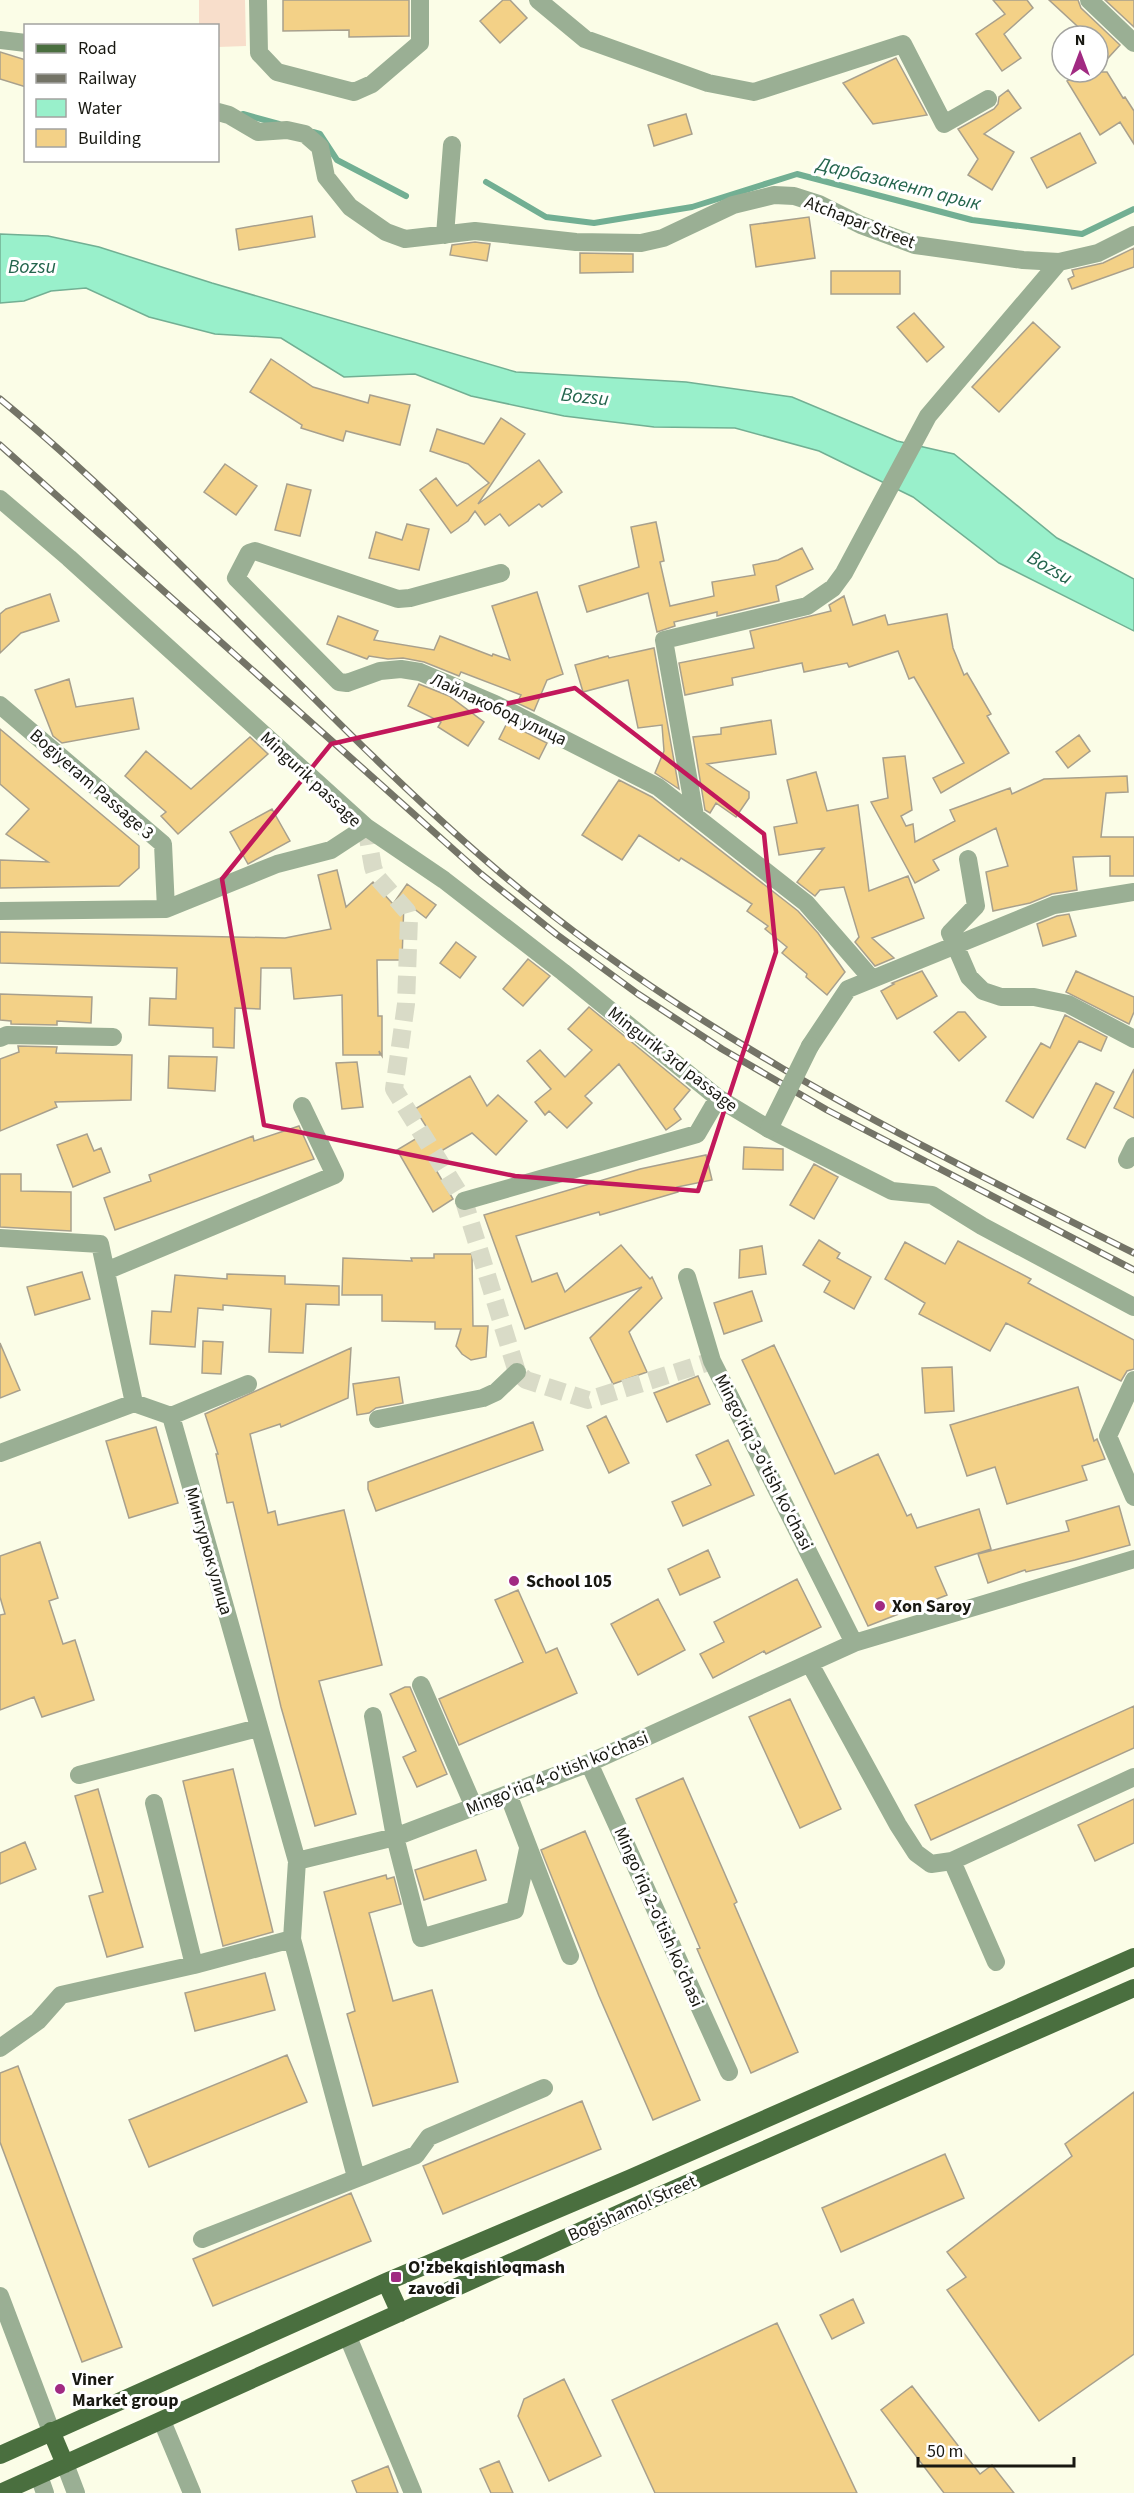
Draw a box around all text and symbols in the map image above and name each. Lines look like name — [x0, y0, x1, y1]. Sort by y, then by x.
legend — [24, 24, 219, 162]
north arrow — [1050, 24, 1110, 84]
text: N — [1075, 29, 1085, 51]
text: Road — [78, 36, 117, 61]
text: Railway — [78, 66, 137, 91]
text: Water — [78, 96, 122, 121]
text: Building — [78, 126, 141, 151]
water label: Дарбазакент арык — [812, 150, 984, 218]
street label: Atchapar Street — [801, 190, 919, 255]
water label: Bozsu — [8, 253, 56, 281]
water label: Bozsu — [560, 381, 610, 413]
water label: Bozsu — [1022, 544, 1077, 592]
street label: Лайлакобод улица — [427, 667, 571, 752]
street label: Bogiyeram Passage 3 — [24, 723, 159, 845]
street label: Mingurik passage — [255, 726, 367, 833]
street label: Mingurik 3rd passage — [602, 1001, 743, 1118]
street label: Mingo'riq 3-o'tish ko'chasi — [708, 1370, 819, 1555]
street label: Мингурюк улица — [178, 1484, 239, 1618]
place label: School 105 — [526, 1569, 612, 1594]
marker: School 105 — [507, 1574, 521, 1588]
place label: Xon Saroy — [892, 1594, 972, 1619]
marker: Xon Saroy — [873, 1599, 887, 1613]
street label: Mingo'riq 4-o'tish ko'chasi — [462, 1725, 652, 1822]
street label: Mingo'riq 2-o'tish ko'chasi — [608, 1823, 710, 2011]
street label: Bogishamol Street — [564, 2169, 700, 2248]
place label: O'zbekqishloqmash zavodi — [408, 2255, 565, 2301]
marker: O'zbekqishloqmash zavodi — [389, 2270, 403, 2284]
place label: Viner Market group — [71, 2367, 179, 2413]
marker: Viner Market group — [53, 2382, 67, 2396]
scale bar — [918, 2430, 1074, 2468]
text: 50 m — [927, 2439, 963, 2464]

